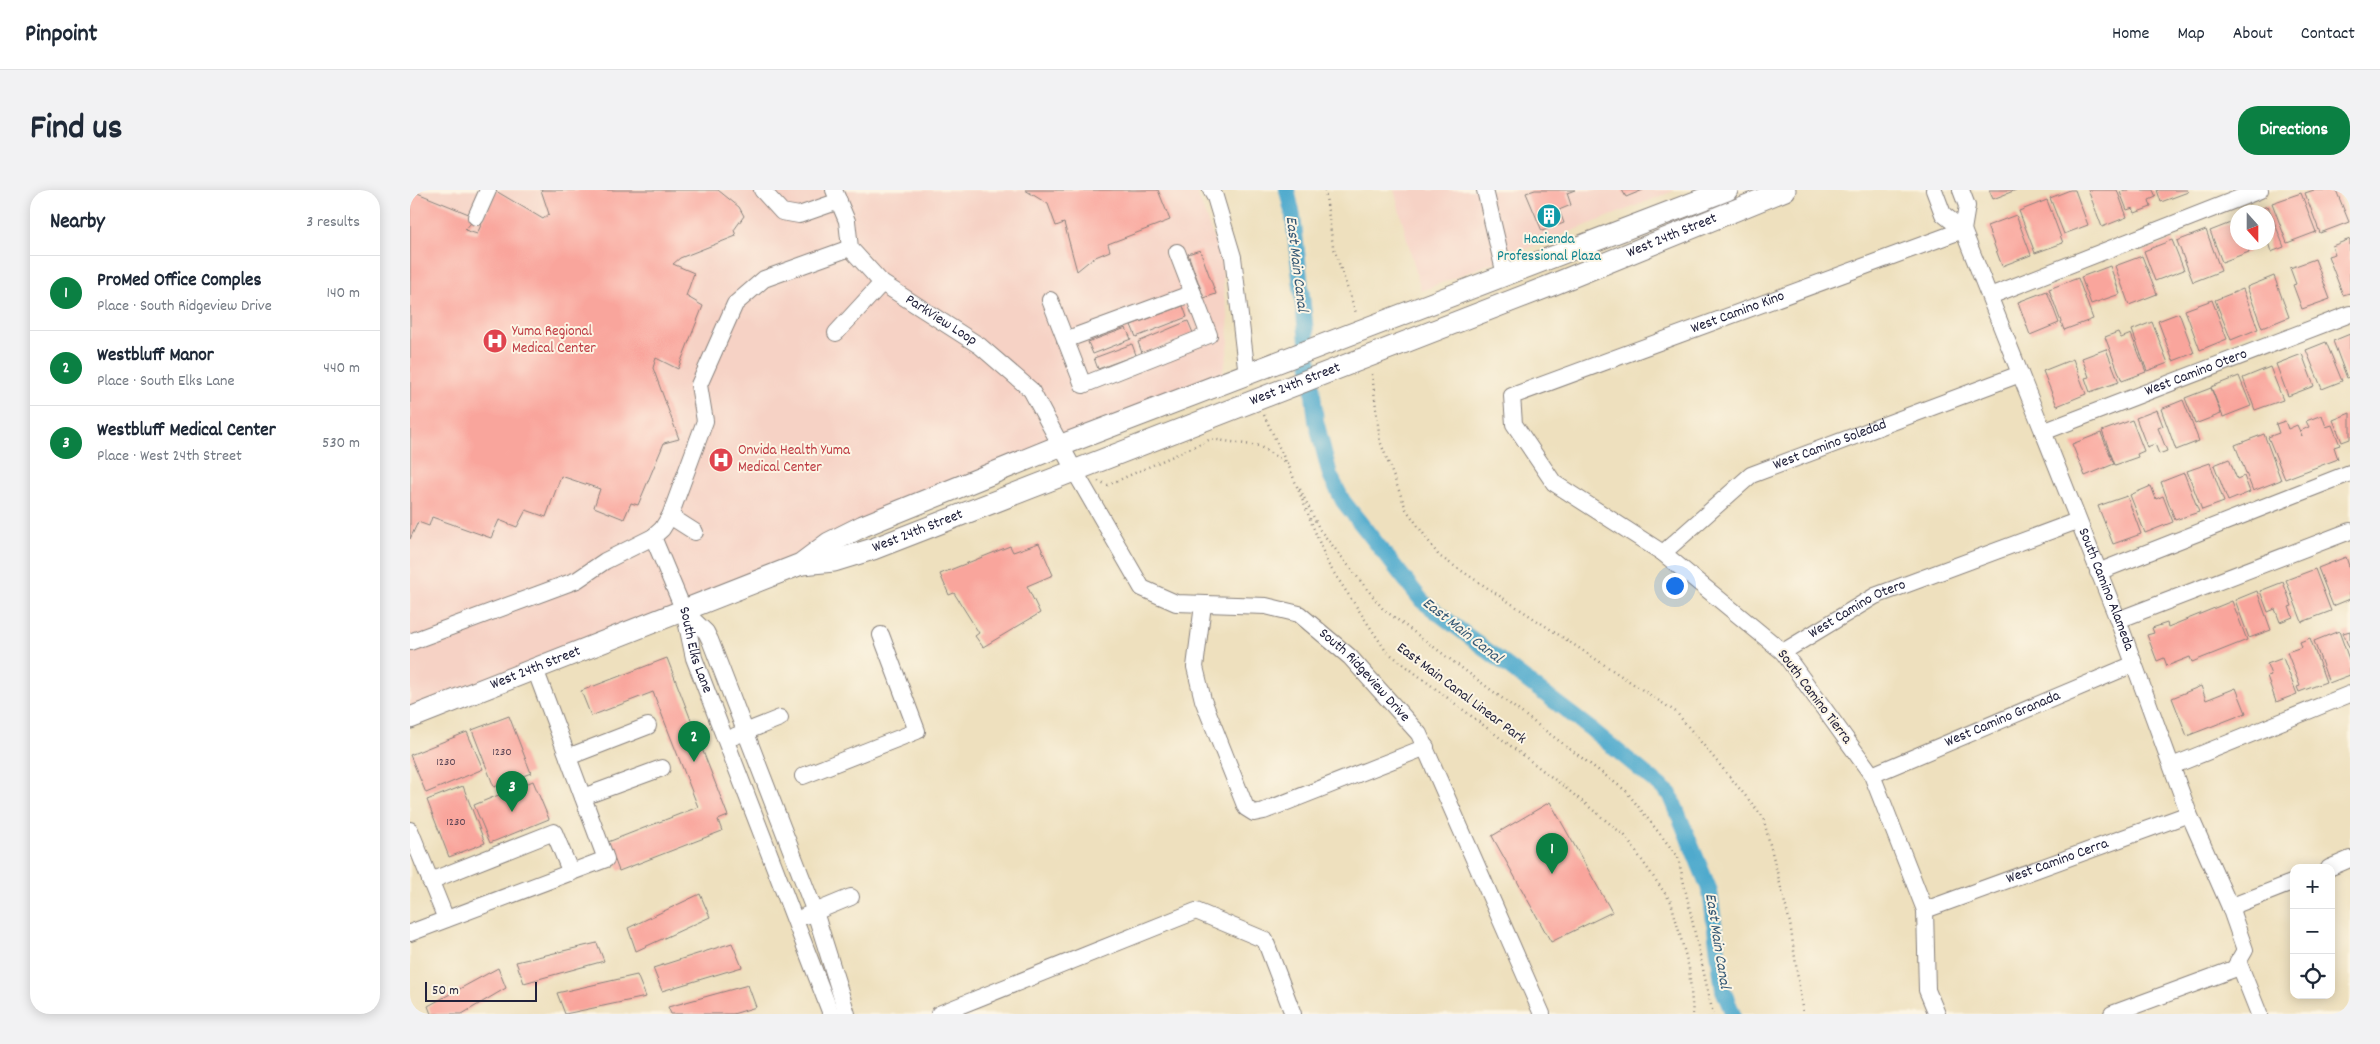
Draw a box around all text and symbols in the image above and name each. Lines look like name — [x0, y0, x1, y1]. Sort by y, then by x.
text: Pinpoint — [25, 18, 97, 52]
text: Home — [2112, 22, 2149, 47]
text: Map — [2177, 22, 2205, 47]
text: About — [2233, 22, 2273, 47]
text: Contact — [2301, 22, 2355, 47]
text: Find us — [30, 105, 122, 155]
button: Directions — [2238, 106, 2350, 155]
building icon: Hacienda Professional Plaza — [1536, 203, 1562, 229]
north arrow — [2230, 205, 2275, 250]
text: Nearby — [50, 208, 105, 238]
street label: West 24th Street — [1623, 208, 1721, 264]
text: 3 results — [306, 211, 360, 234]
water label: East Main Canal — [1279, 215, 1313, 314]
place label: Hacienda Professional Plaza — [1497, 229, 1602, 268]
text: ProMed Office Comples — [97, 268, 261, 295]
text: 1 — [64, 282, 68, 305]
text: 140 m — [326, 282, 360, 305]
street label: West Camino Kino — [1688, 285, 1788, 340]
street label: ParkView Loop — [900, 289, 981, 352]
text: Place · South Ridgeview Drive — [97, 295, 272, 318]
place label: Yuma Regional Medical Center — [512, 321, 596, 360]
hospital icon: Yuma Regional Medical Center — [482, 328, 508, 354]
text: Westbluff Manor — [97, 343, 214, 370]
street label: West Camino Otero — [2142, 343, 2251, 403]
text: 2 — [63, 357, 70, 380]
text: 440 m — [323, 357, 360, 380]
street label: West 24th Street — [1247, 357, 1344, 412]
text: Place · South Elks Lane — [97, 370, 235, 393]
street label: West Camino Soledad — [1770, 414, 1890, 477]
text: Westbluff Medical Center — [97, 418, 276, 445]
text: 3 — [62, 432, 70, 455]
text: 530 m — [322, 432, 360, 455]
place label: Onvida Health Yuma Medical Center — [738, 440, 851, 479]
text: Place · West 24th Street — [97, 445, 242, 468]
hospital icon: Onvida Health Yuma Medical Center — [708, 447, 734, 473]
street label: West 24th Street — [869, 504, 967, 559]
street label: South Camino Alameda — [2072, 525, 2140, 655]
your location — [1662, 573, 1688, 599]
street label: West Camino Otero — [1805, 574, 1909, 645]
water label: East Main Canal — [1417, 592, 1508, 670]
street label: South Elks Lane — [672, 603, 718, 697]
street label: South Ridgeview Drive — [1313, 624, 1415, 728]
street label: East Main Canal Linear Park — [1391, 638, 1531, 750]
street label: West 24th Street — [487, 641, 585, 696]
street label: South Camino Tierra — [1771, 645, 1858, 750]
street label: West Camino Granada — [1942, 685, 2065, 754]
pin: 2 — [678, 721, 710, 762]
house number: 1230 — [492, 744, 512, 761]
house number: 1230 — [436, 754, 456, 771]
pin: 3 — [496, 771, 528, 812]
house number: 1230 — [446, 814, 466, 831]
pin: 1 — [1536, 833, 1568, 874]
street label: West Camino Cerra — [2003, 833, 2113, 890]
map controls — [2290, 864, 2335, 999]
button: + — [2290, 864, 2335, 909]
water label: East Main Canal — [1698, 892, 1736, 991]
button: − — [2290, 909, 2335, 954]
button: locate — [2290, 954, 2335, 999]
scale bar — [425, 979, 538, 1002]
text: 50 m — [432, 981, 459, 1001]

